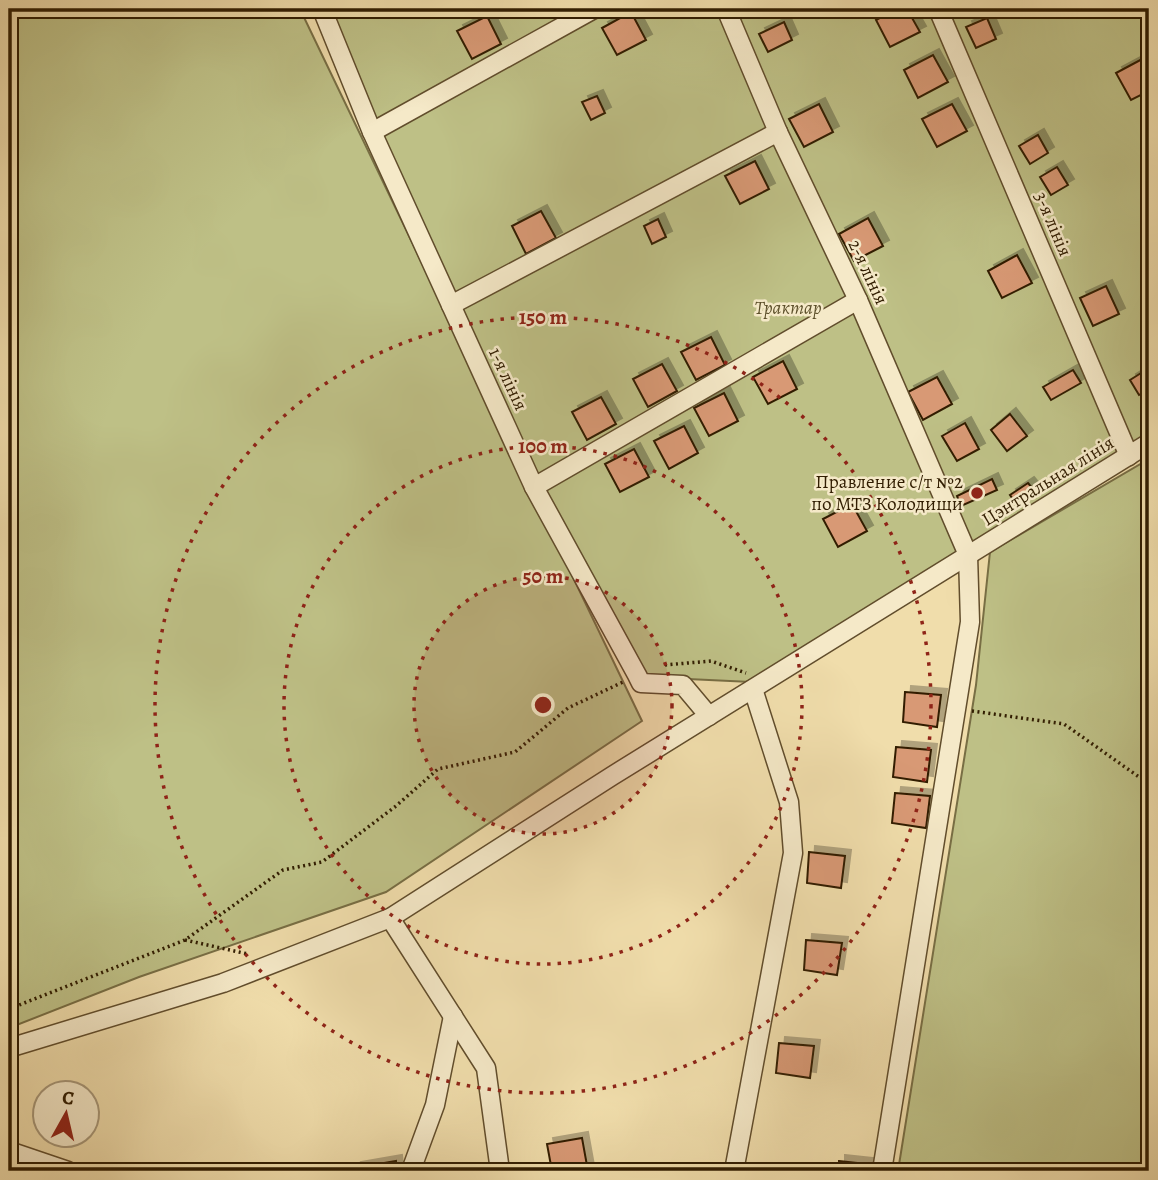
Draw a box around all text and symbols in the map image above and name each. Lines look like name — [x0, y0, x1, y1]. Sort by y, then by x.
street label: 3-я лінія — [1028, 188, 1078, 260]
street label: 2-я лінія — [842, 235, 894, 309]
park label: Трактар — [754, 295, 822, 321]
text: 150 m — [519, 303, 568, 331]
street label: 1-я лінія — [482, 343, 534, 415]
street label: Цэнтральная лінія — [977, 430, 1119, 532]
text: 100 m — [518, 432, 568, 460]
place label: Правление с/т №2 по МТЗ Колодищи — [811, 469, 963, 517]
marker: Правление с/т №2 по МТЗ Колодищи — [969, 485, 985, 501]
text: 50 m — [523, 562, 564, 590]
centre of rings — [531, 693, 555, 717]
north arrow — [32, 1078, 102, 1148]
text: С — [61, 1084, 76, 1112]

